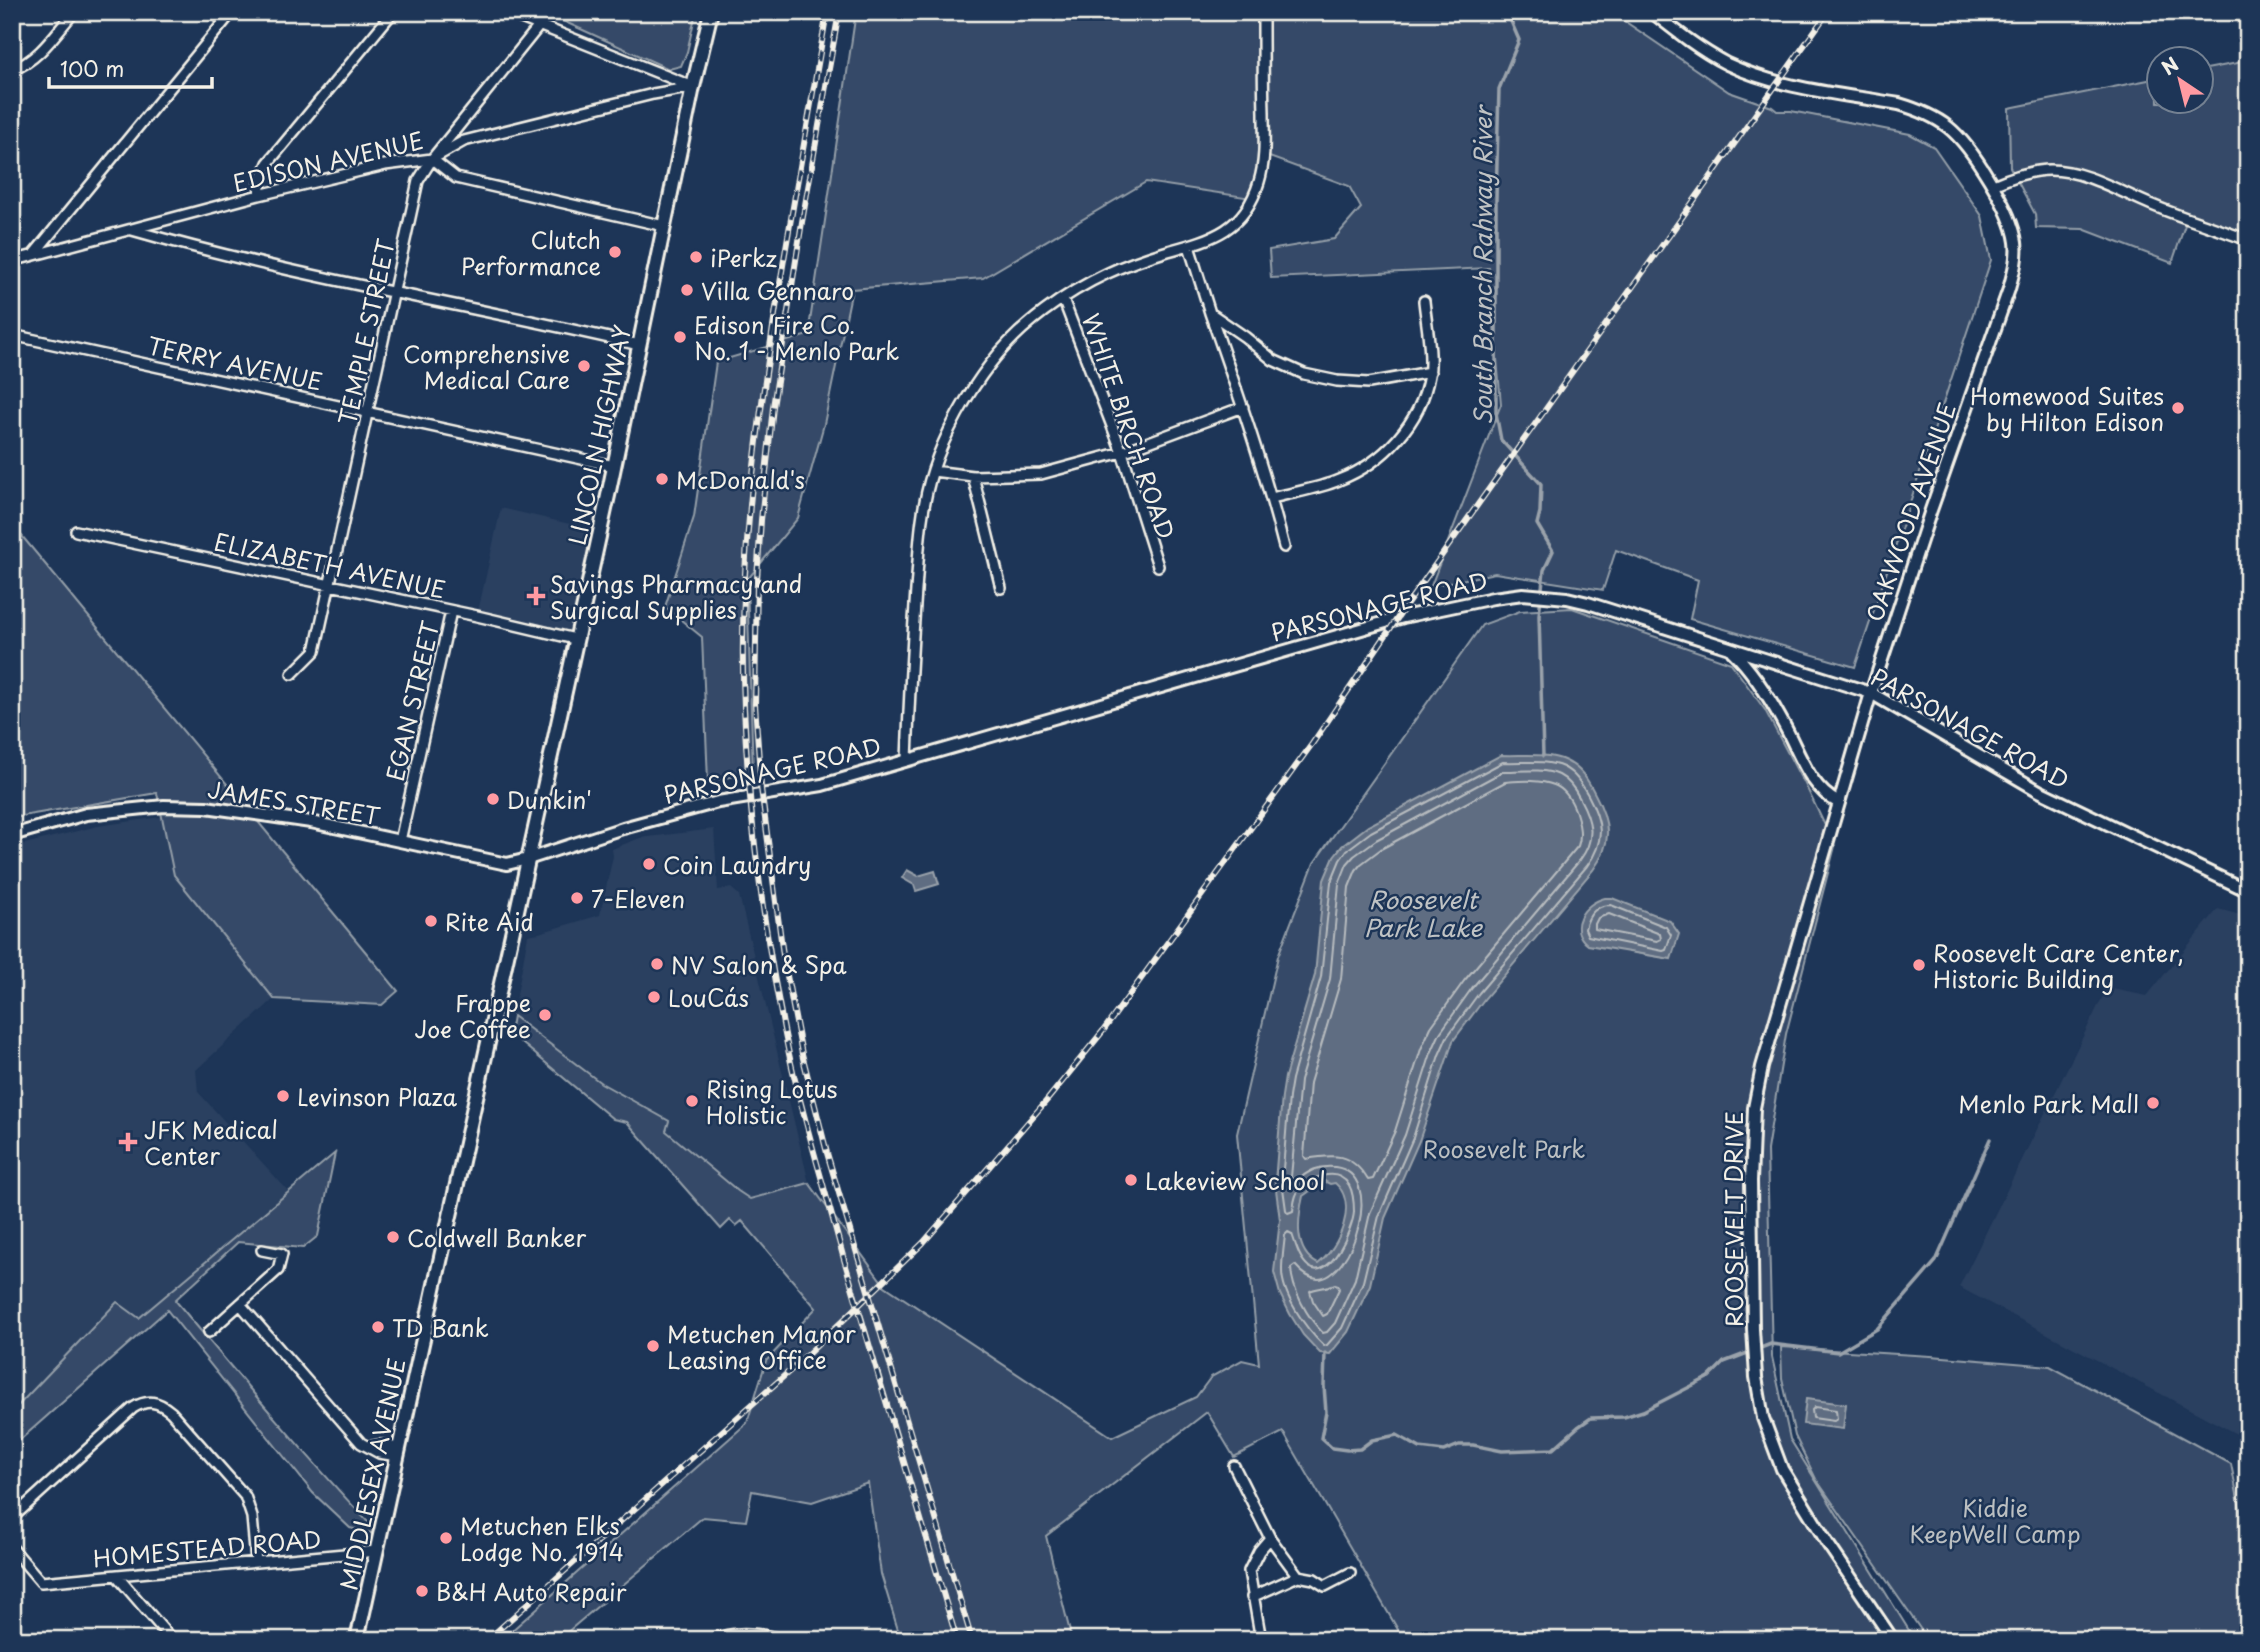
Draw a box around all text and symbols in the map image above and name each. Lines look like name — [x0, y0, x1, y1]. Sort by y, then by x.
scale bar — [49, 46, 212, 90]
north arrow — [2144, 46, 2214, 116]
text: N — [2155, 49, 2184, 81]
text: 100 m — [60, 52, 124, 84]
water label: South Branch Rahway River — [1464, 104, 1500, 425]
street label: EDISON AVENUE — [229, 122, 427, 200]
place label: Clutch Performance — [461, 222, 601, 283]
street label: TEMPLE STREET — [329, 235, 403, 428]
place label: iPerkz — [710, 240, 777, 275]
marker: Clutch Performance — [607, 244, 623, 260]
marker: iPerkz — [688, 249, 704, 265]
place label: Villa Gennaro — [701, 273, 854, 308]
marker: Villa Gennaro — [679, 282, 695, 298]
place label: Edison Fire Co. No. 1 - Menlo Park — [694, 307, 899, 368]
street label: WHITE BIRCH ROAD — [1074, 308, 1184, 544]
street label: LINCOLN HIGHWAY — [559, 322, 639, 548]
street label: TERRY AVENUE — [144, 327, 326, 399]
marker: Edison Fire Co. No. 1 - Menlo Park — [672, 329, 688, 345]
place label: Comprehensive Medical Care — [403, 336, 570, 397]
marker: Comprehensive Medical Care — [576, 358, 592, 374]
place label: Homewood Suites by Hilton Edison — [1970, 378, 2164, 439]
street label: OAKWOOD AVENUE — [1856, 398, 1964, 626]
marker: Homewood Suites by Hilton Edison — [2170, 400, 2186, 416]
place label: McDonald's — [676, 462, 805, 497]
marker: McDonald's — [654, 471, 670, 487]
street label: ELIZABETH AVENUE — [211, 523, 449, 607]
street label: PARSONAGE ROAD — [1267, 562, 1491, 650]
place label: Savings Pharmacy and Surgical Supplies — [550, 566, 802, 627]
marker: Savings Pharmacy and Surgical Supplies — [528, 588, 544, 604]
street label: EGAN STREET — [377, 617, 447, 784]
street label: PARSONAGE ROAD — [1864, 659, 2076, 797]
street label: PARSONAGE ROAD — [660, 728, 884, 812]
street label: JAMES STREET — [205, 771, 383, 833]
place label: Dunkin' — [507, 782, 592, 817]
marker: Dunkin' — [485, 791, 501, 807]
place label: Coin Laundry — [663, 847, 812, 882]
marker: Coin Laundry — [641, 856, 657, 872]
place label: 7-Eleven — [591, 881, 685, 916]
water label: Roosevelt Park Lake — [1364, 881, 1483, 945]
marker: 7-Eleven — [569, 890, 585, 906]
place label: Rite Aid — [445, 904, 534, 939]
marker: Rite Aid — [423, 913, 439, 929]
place label: Roosevelt Care Center, Historic Building — [1933, 935, 2184, 996]
place label: NV Salon & Spa — [671, 947, 847, 982]
marker: NV Salon & Spa — [649, 956, 665, 972]
marker: Roosevelt Care Center, Historic Building — [1911, 957, 1927, 973]
place label: LouCás — [668, 980, 749, 1015]
place label: Frappe Joe Coffee — [414, 985, 531, 1046]
marker: LouCás — [646, 989, 662, 1005]
marker: Frappe Joe Coffee — [537, 1007, 553, 1023]
place label: Rising Lotus Holistic — [706, 1071, 837, 1132]
place label: Levinson Plaza — [297, 1079, 458, 1114]
place label: Menlo Park Mall — [1958, 1086, 2139, 1121]
marker: Levinson Plaza — [275, 1088, 291, 1104]
marker: Rising Lotus Holistic — [684, 1093, 700, 1109]
marker: Menlo Park Mall — [2145, 1095, 2161, 1111]
street label: ROOSEVELT DRIVE — [1716, 1111, 1751, 1327]
place label: JFK Medical Center — [144, 1112, 278, 1173]
park label: Roosevelt Park — [1423, 1131, 1585, 1166]
marker: JFK Medical Center — [118, 1132, 138, 1152]
place label: Lakeview School — [1145, 1163, 1326, 1198]
marker: Lakeview School — [1123, 1172, 1139, 1188]
place label: Coldwell Banker — [407, 1220, 586, 1255]
marker: Coldwell Banker — [385, 1229, 401, 1245]
place label: TD Bank — [392, 1310, 489, 1345]
place label: Metuchen Manor Leasing Office — [667, 1316, 856, 1377]
marker: TD Bank — [370, 1319, 386, 1335]
marker: Metuchen Manor Leasing Office — [645, 1338, 661, 1354]
street label: MIDDLESEX AVENUE — [330, 1355, 414, 1593]
park label: Kiddie KeepWell Camp — [1909, 1490, 2081, 1551]
place label: Metuchen Elks Lodge No. 1914 — [460, 1508, 624, 1569]
street label: HOMESTEAD ROAD — [91, 1521, 323, 1575]
marker: Metuchen Elks Lodge No. 1914 — [438, 1530, 454, 1546]
place label: B&H Auto Repair — [436, 1574, 627, 1609]
marker: B&H Auto Repair — [414, 1583, 430, 1599]

